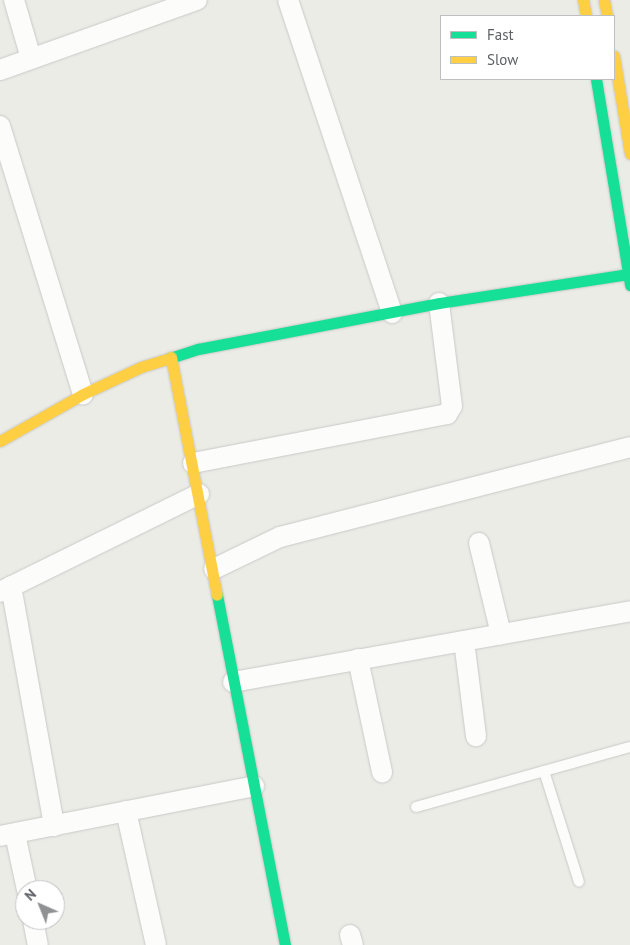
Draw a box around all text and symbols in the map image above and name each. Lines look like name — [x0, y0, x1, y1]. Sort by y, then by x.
legend — [440, 15, 615, 80]
text: Fast — [487, 25, 514, 44]
text: Slow — [487, 50, 518, 69]
north arrow — [15, 880, 65, 930]
text: N — [21, 885, 40, 905]

